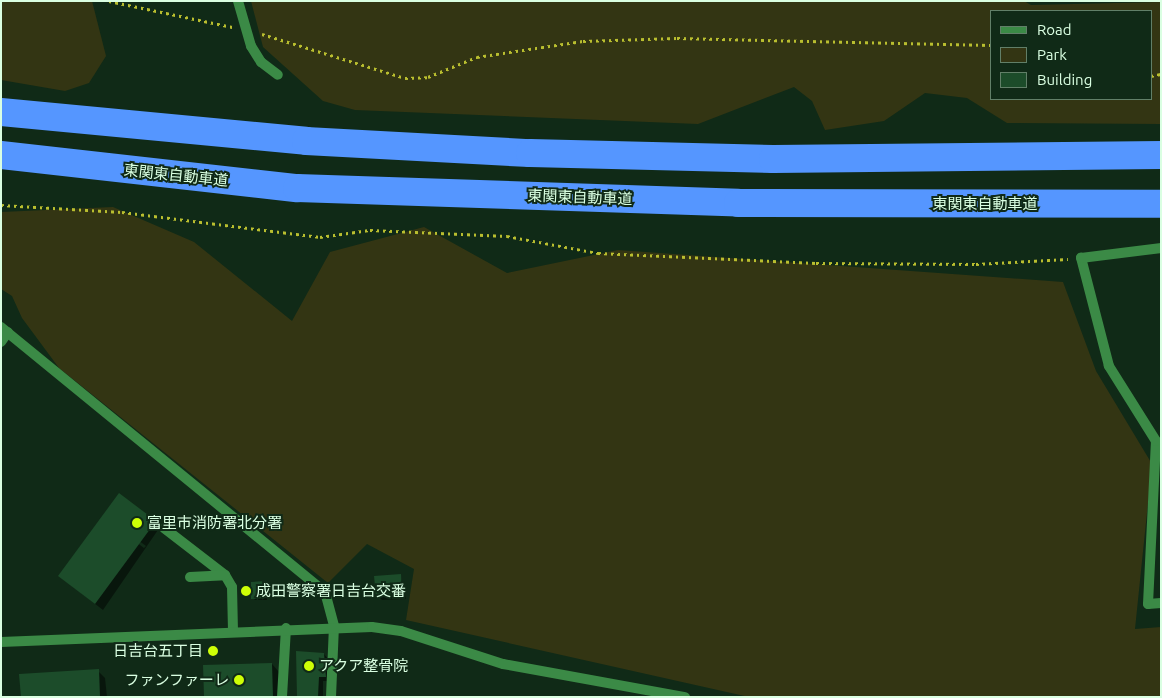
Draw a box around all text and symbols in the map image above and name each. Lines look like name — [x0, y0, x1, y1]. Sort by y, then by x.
legend — [990, 10, 1152, 100]
text: Road — [1037, 21, 1072, 38]
text: Park — [1037, 46, 1067, 63]
text: Building — [1037, 71, 1092, 88]
street label: 東関東自動車道 — [123, 161, 229, 189]
street label: 東関東自動車道 — [527, 186, 633, 208]
street label: 東関東自動車道 — [933, 195, 1037, 213]
place label: 富里市消防署北分署 — [147, 514, 282, 532]
marker: 富里市消防署北分署 — [131, 517, 143, 529]
place label: 成田警察署日吉台交番 — [256, 582, 406, 600]
marker: 成田警察署日吉台交番 — [240, 585, 252, 597]
place label: 日吉台五丁目 — [113, 642, 203, 660]
marker: 日吉台五丁目 — [207, 645, 219, 657]
place label: アクア整骨院 — [319, 657, 409, 675]
marker: アクア整骨院 — [303, 660, 315, 672]
place label: ファンファーレ — [124, 671, 229, 689]
marker: ファンファーレ — [233, 674, 245, 686]

